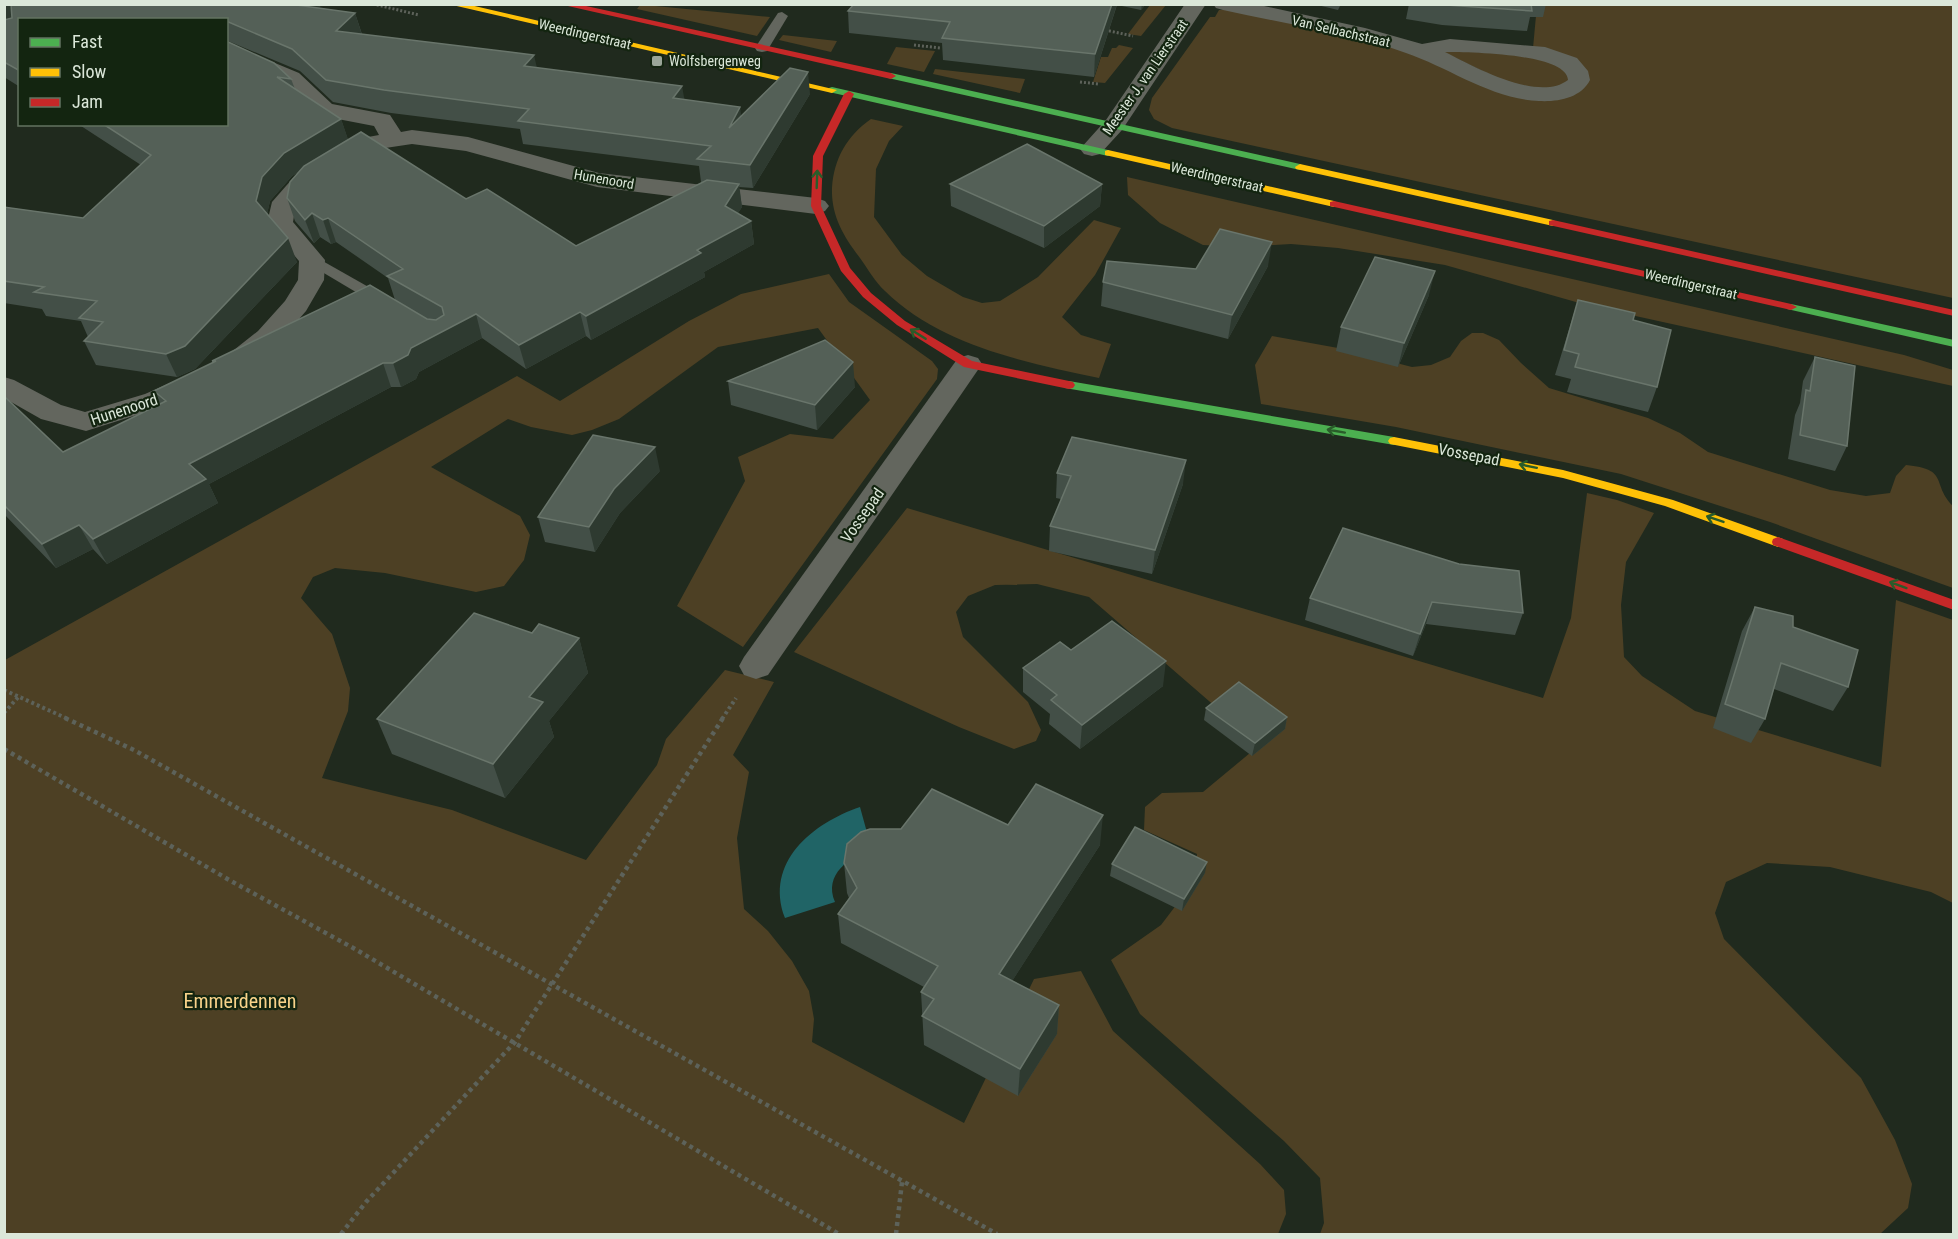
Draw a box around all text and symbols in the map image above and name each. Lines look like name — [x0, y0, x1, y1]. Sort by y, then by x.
street label: Van Selbachstraat — [1290, 12, 1392, 50]
street label: Weerdingerstraat — [537, 16, 633, 52]
street label: Meester J. van Lierstraat — [1099, 16, 1191, 138]
legend — [18, 18, 228, 126]
text: Fast — [72, 31, 103, 52]
place label: Wolfsbergenweg — [669, 53, 761, 69]
marker: Wolfsbergenweg — [650, 54, 664, 68]
text: Slow — [72, 61, 107, 82]
text: Jam — [72, 91, 103, 112]
street label: Weerdingerstraat — [1169, 159, 1265, 195]
street label: Hunenoord — [573, 166, 635, 192]
one-way arrow — [811, 170, 823, 190]
street label: Weerdingerstraat — [1643, 266, 1739, 302]
one-way arrow — [910, 328, 927, 340]
street label: Hunenoord — [88, 390, 160, 429]
one-way arrow — [1327, 425, 1346, 436]
street label: Vossepad — [1437, 439, 1501, 470]
one-way arrow — [1518, 460, 1537, 472]
street label: Vossepad — [837, 484, 888, 546]
one-way arrow — [1706, 512, 1725, 523]
one-way arrow — [1890, 579, 1908, 590]
park label: Emmerdennen — [183, 989, 297, 1013]

